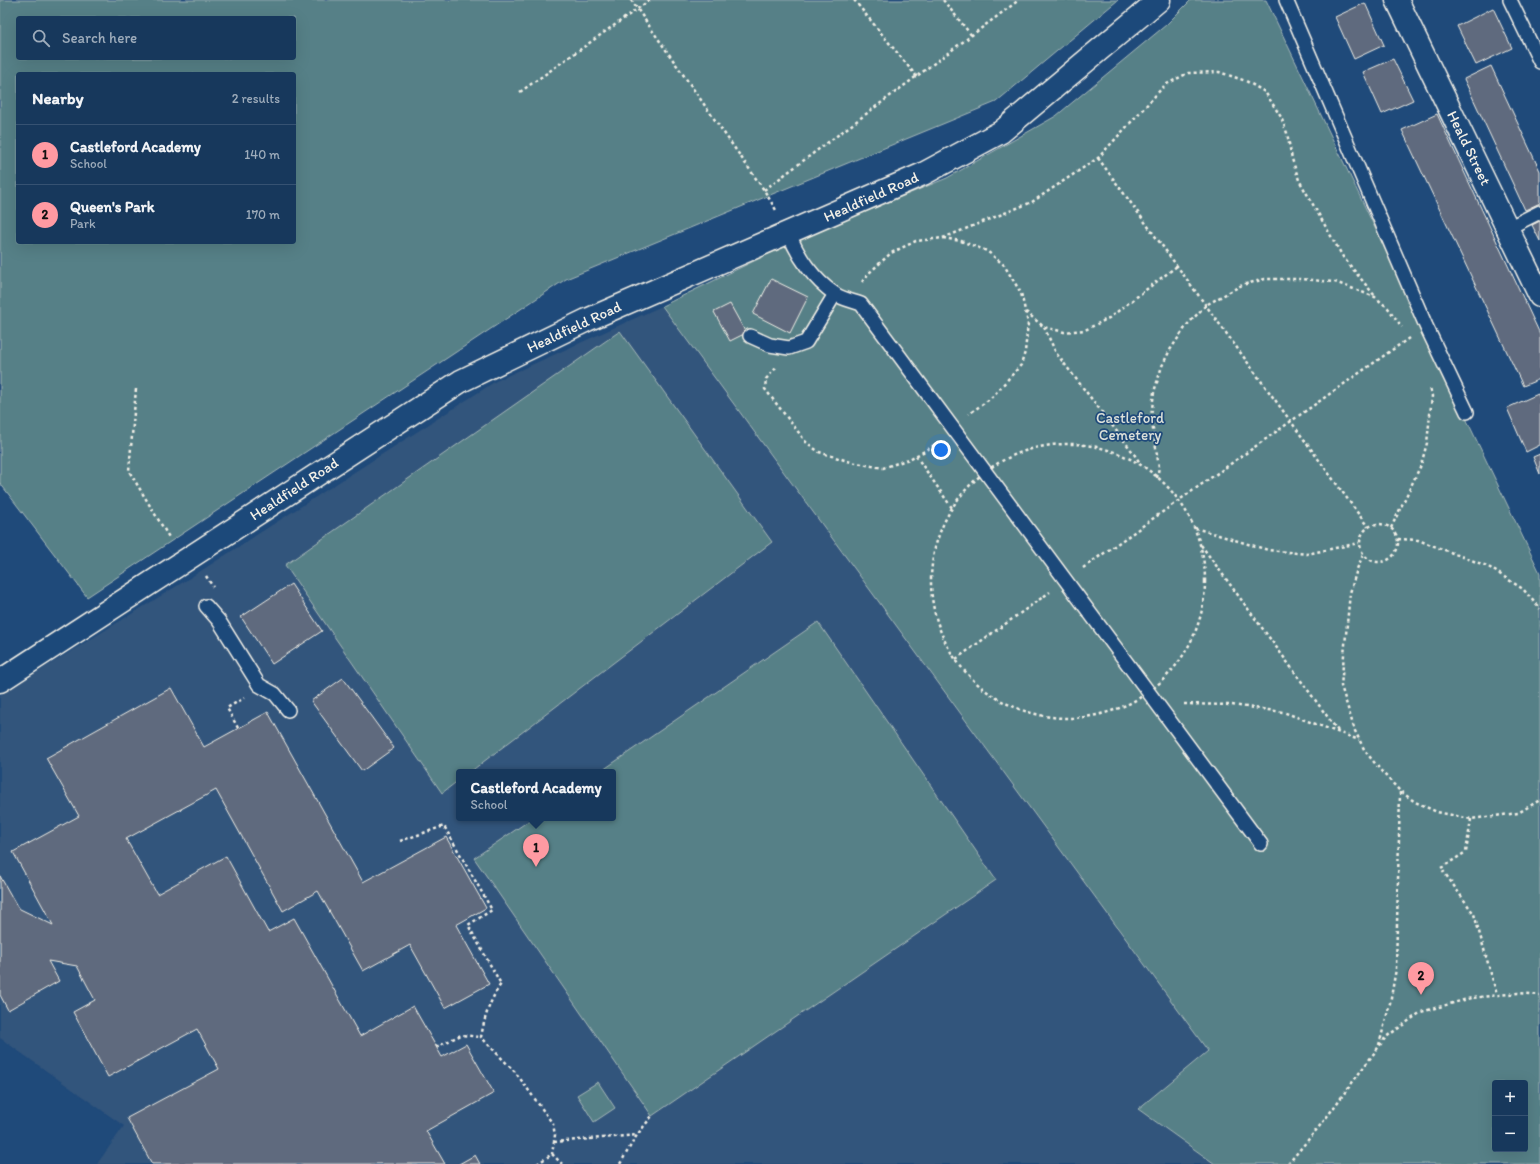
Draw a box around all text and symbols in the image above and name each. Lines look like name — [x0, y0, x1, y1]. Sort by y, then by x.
search box — [16, 16, 296, 60]
icon: search — [30, 27, 52, 49]
text: Search here — [62, 29, 137, 47]
text: Nearby — [32, 88, 84, 108]
text: 2 results — [232, 91, 280, 106]
street label: Heald Street — [1443, 108, 1495, 188]
text: Castleford Academy — [70, 138, 201, 156]
text: 1 — [42, 147, 48, 162]
text: 140 m — [244, 147, 280, 162]
text: School — [70, 156, 107, 171]
street label: Healdfield Road — [821, 168, 921, 226]
text: Queen's Park — [70, 198, 154, 216]
text: 2 — [42, 207, 48, 222]
text: 170 m — [246, 207, 280, 222]
text: Park — [70, 216, 96, 231]
street label: Healdfield Road — [524, 297, 624, 357]
park label: Castleford Cemetery — [1096, 409, 1164, 444]
your location — [931, 440, 951, 460]
street label: Healdfield Road — [246, 454, 342, 524]
popup — [456, 769, 616, 821]
text: Castleford Academy — [471, 779, 601, 797]
text: School — [471, 797, 508, 812]
pin: 1 — [523, 834, 549, 867]
pin: 2 — [1408, 962, 1434, 995]
map controls — [1492, 1080, 1528, 1152]
button: + — [1492, 1080, 1528, 1116]
button: − — [1492, 1116, 1528, 1152]

